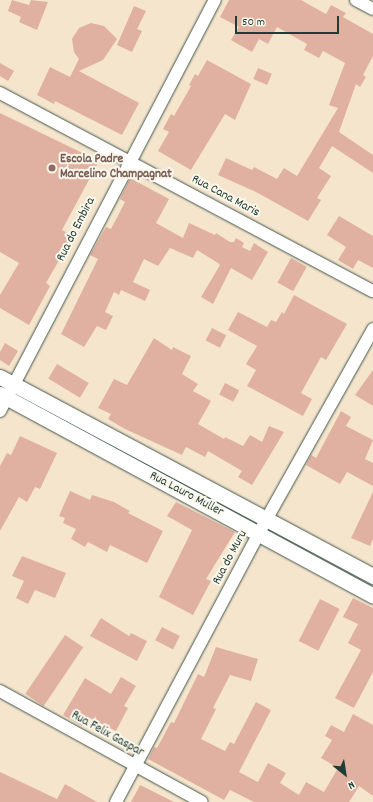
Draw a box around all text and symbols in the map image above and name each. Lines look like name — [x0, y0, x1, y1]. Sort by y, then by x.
scale bar — [237, 8, 341, 34]
text: 50 m — [242, 14, 265, 31]
place label: Escola Padre Marcelino Champagnat — [60, 153, 172, 184]
marker: Escola Padre Marcelino Champagnat — [47, 163, 57, 173]
street label: Rua Cana Maris — [188, 173, 262, 221]
street label: Rua do Embira — [54, 195, 100, 265]
street label: Rua Lauro Muller — [146, 469, 226, 521]
street label: Rua do Muru — [210, 528, 252, 588]
street label: Rua Felix Gaspar — [68, 709, 146, 761]
north arrow — [325, 754, 365, 794]
text: N — [345, 776, 357, 793]

